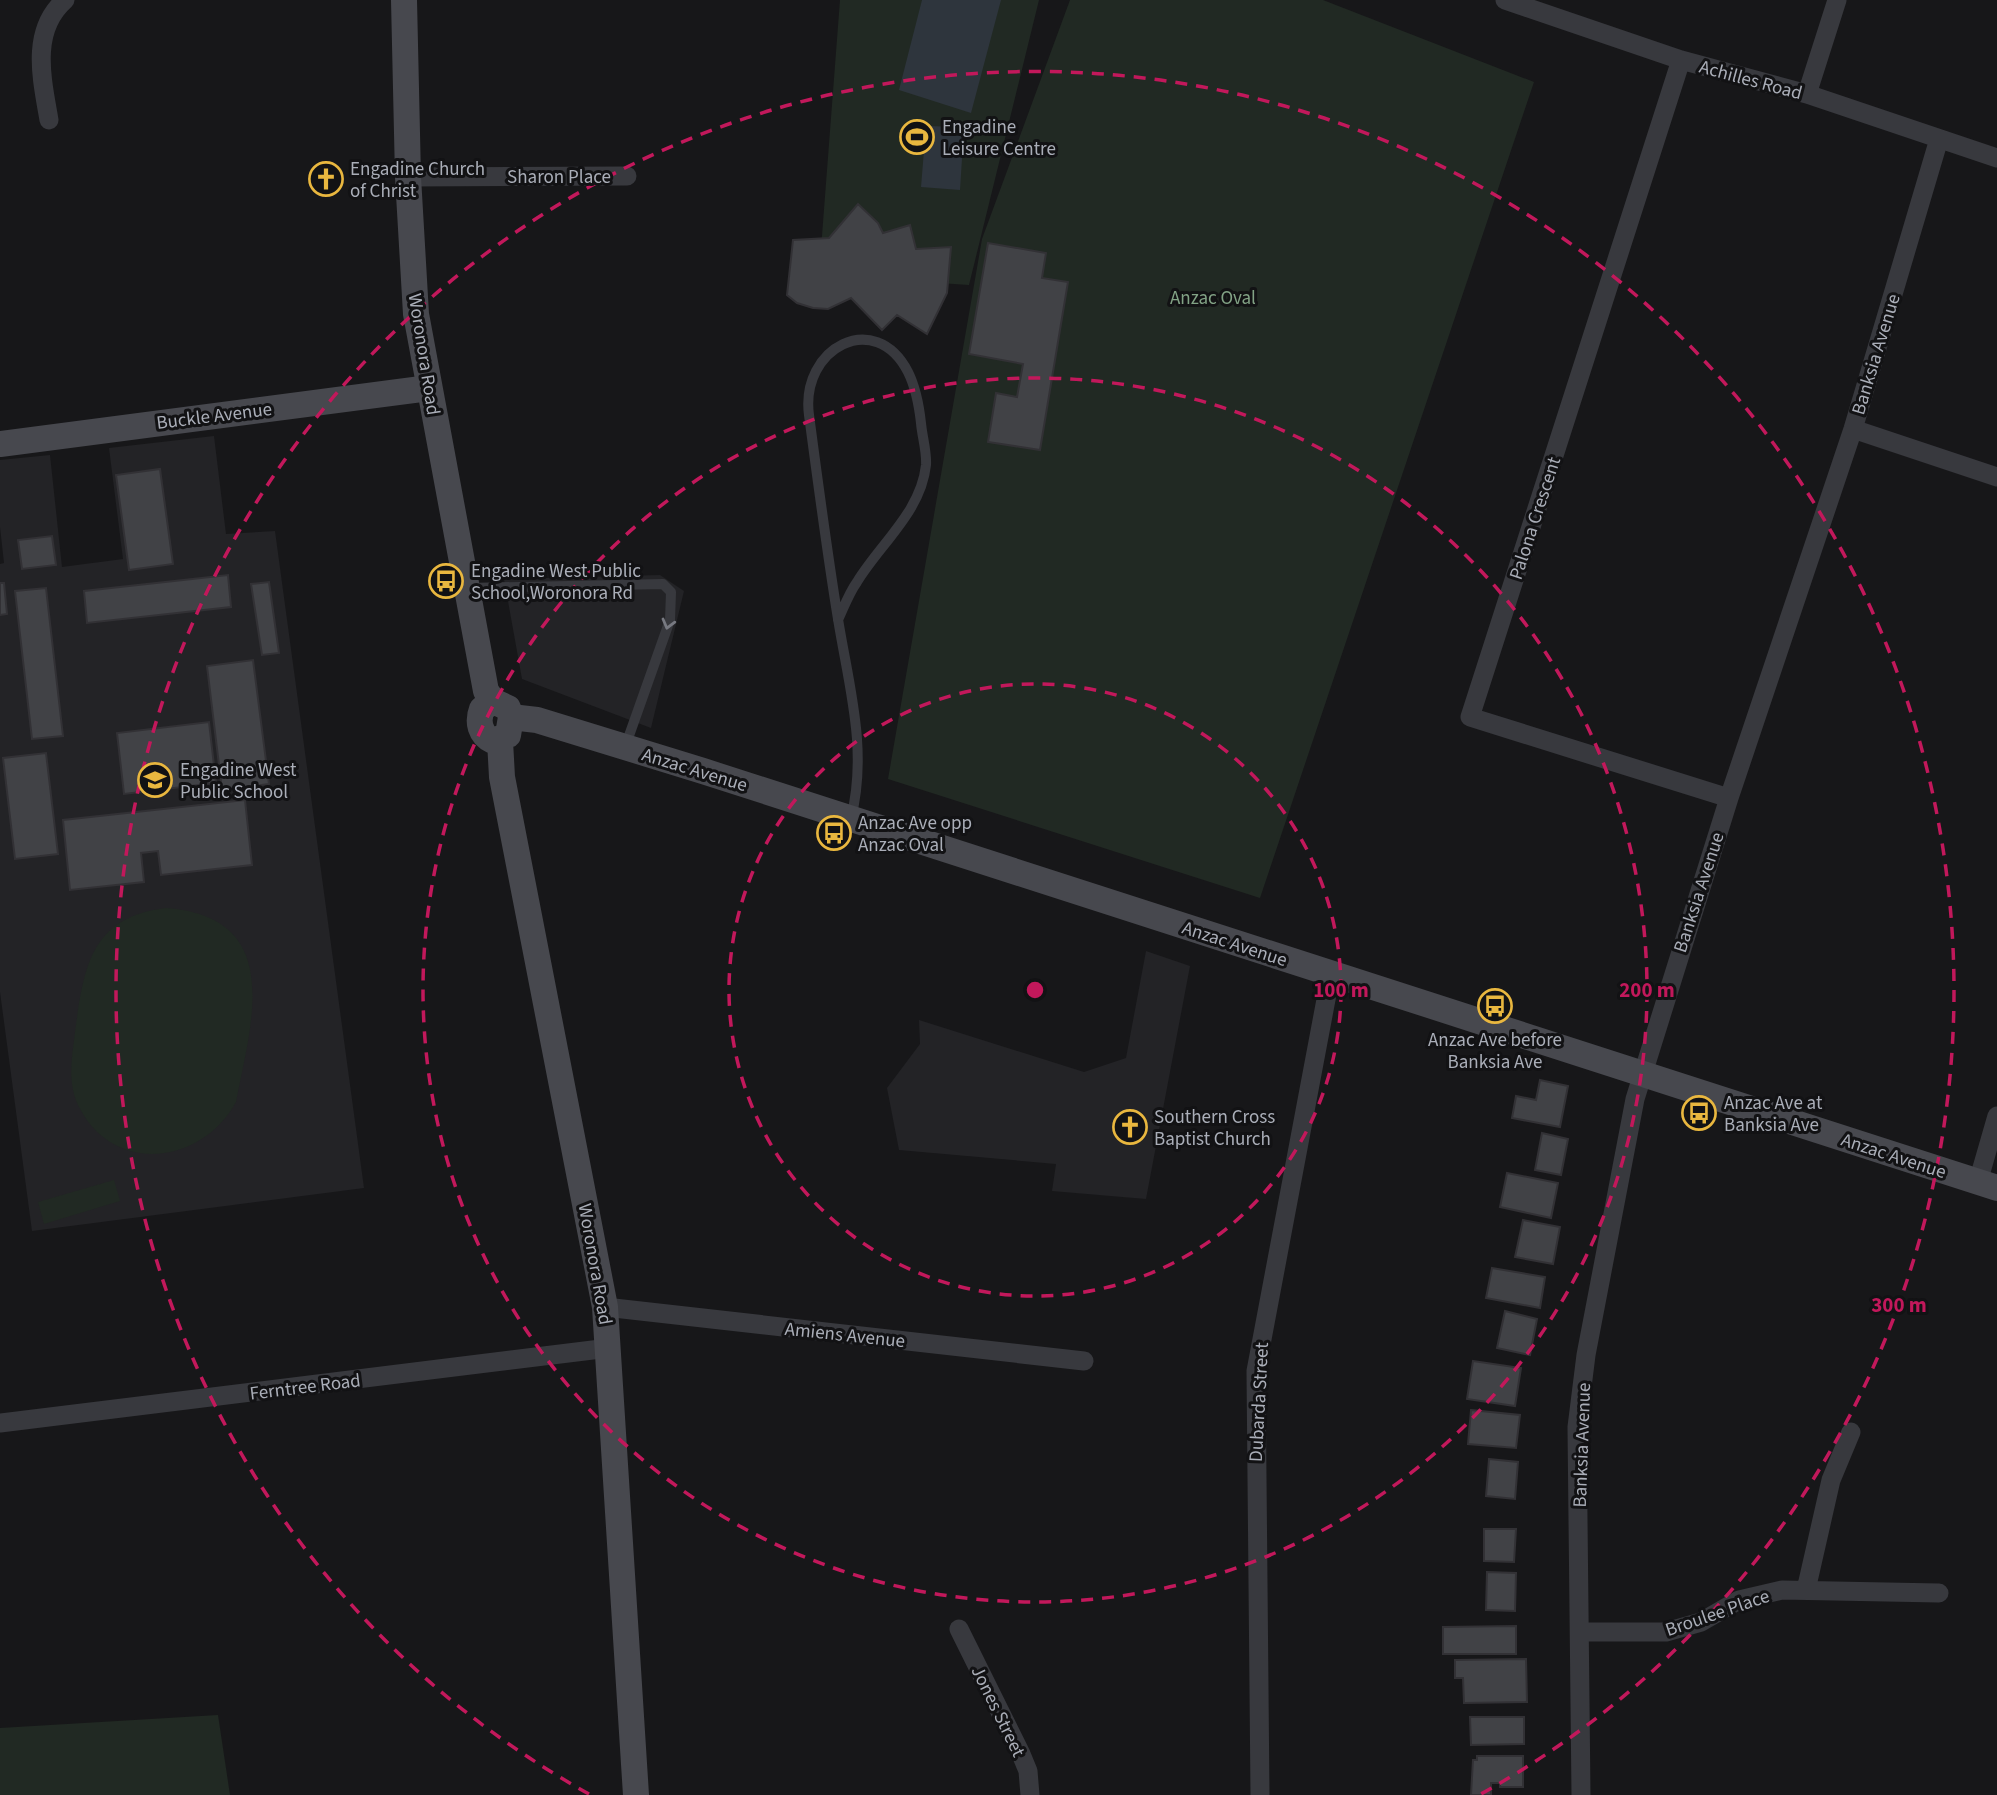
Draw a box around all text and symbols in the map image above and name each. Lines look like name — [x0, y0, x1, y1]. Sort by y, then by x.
street label: Achilles Road — [1696, 54, 1805, 107]
place label: Engadine Leisure Centre — [942, 114, 1056, 163]
sports icon: Engadine Leisure Centre — [898, 118, 936, 156]
place label: Engadine Church of Christ — [350, 156, 485, 205]
church icon: Engadine Church of Christ — [307, 160, 345, 198]
street label: Sharon Place — [507, 164, 611, 191]
park label: Anzac Oval — [1170, 285, 1256, 312]
street label: Woronora Road — [401, 291, 446, 417]
street label: Banksia Avenue — [1845, 291, 1908, 418]
street label: Buckle Avenue — [155, 396, 274, 437]
street label: Palona Crescent — [1503, 453, 1568, 583]
place label: Engadine West Public School,Woronora Rd — [471, 558, 641, 607]
bus stop icon: Engadine West Public School,Woronora Rd — [427, 562, 465, 600]
one-way arrow — [662, 617, 676, 629]
street label: Anzac Avenue — [639, 742, 751, 799]
place label: Engadine West Public School — [180, 757, 297, 806]
school or university icon: Engadine West Public School — [136, 761, 174, 799]
place label: Anzac Ave opp Anzac Oval — [858, 810, 972, 859]
bus stop icon: Anzac Ave opp Anzac Oval — [815, 814, 853, 852]
street label: Banksia Avenue — [1667, 829, 1732, 956]
street label: Anzac Avenue — [1179, 915, 1291, 974]
text: 100 m — [1313, 975, 1369, 1005]
text: 200 m — [1619, 975, 1675, 1005]
centre of rings — [1023, 978, 1047, 1002]
bus stop icon: Anzac Ave before Banksia Ave — [1476, 987, 1514, 1025]
place label: Anzac Ave before Banksia Ave — [1428, 1027, 1562, 1076]
place label: Anzac Ave at Banksia Ave — [1724, 1090, 1823, 1139]
bus stop icon: Anzac Ave at Banksia Ave — [1680, 1094, 1718, 1132]
place label: Southern Cross Baptist Church — [1154, 1104, 1275, 1153]
church icon: Southern Cross Baptist Church — [1111, 1108, 1149, 1146]
street label: Anzac Avenue — [1838, 1127, 1950, 1186]
street label: Woronora Road — [571, 1201, 618, 1327]
text: 300 m — [1871, 1290, 1927, 1320]
street label: Amiens Avenue — [783, 1316, 906, 1355]
street label: Dubarda Street — [1243, 1341, 1276, 1463]
street label: Ferntree Road — [248, 1367, 362, 1408]
street label: Banksia Avenue — [1567, 1382, 1598, 1508]
street label: Broulee Place — [1662, 1583, 1773, 1644]
street label: Jones Street — [964, 1661, 1032, 1762]

